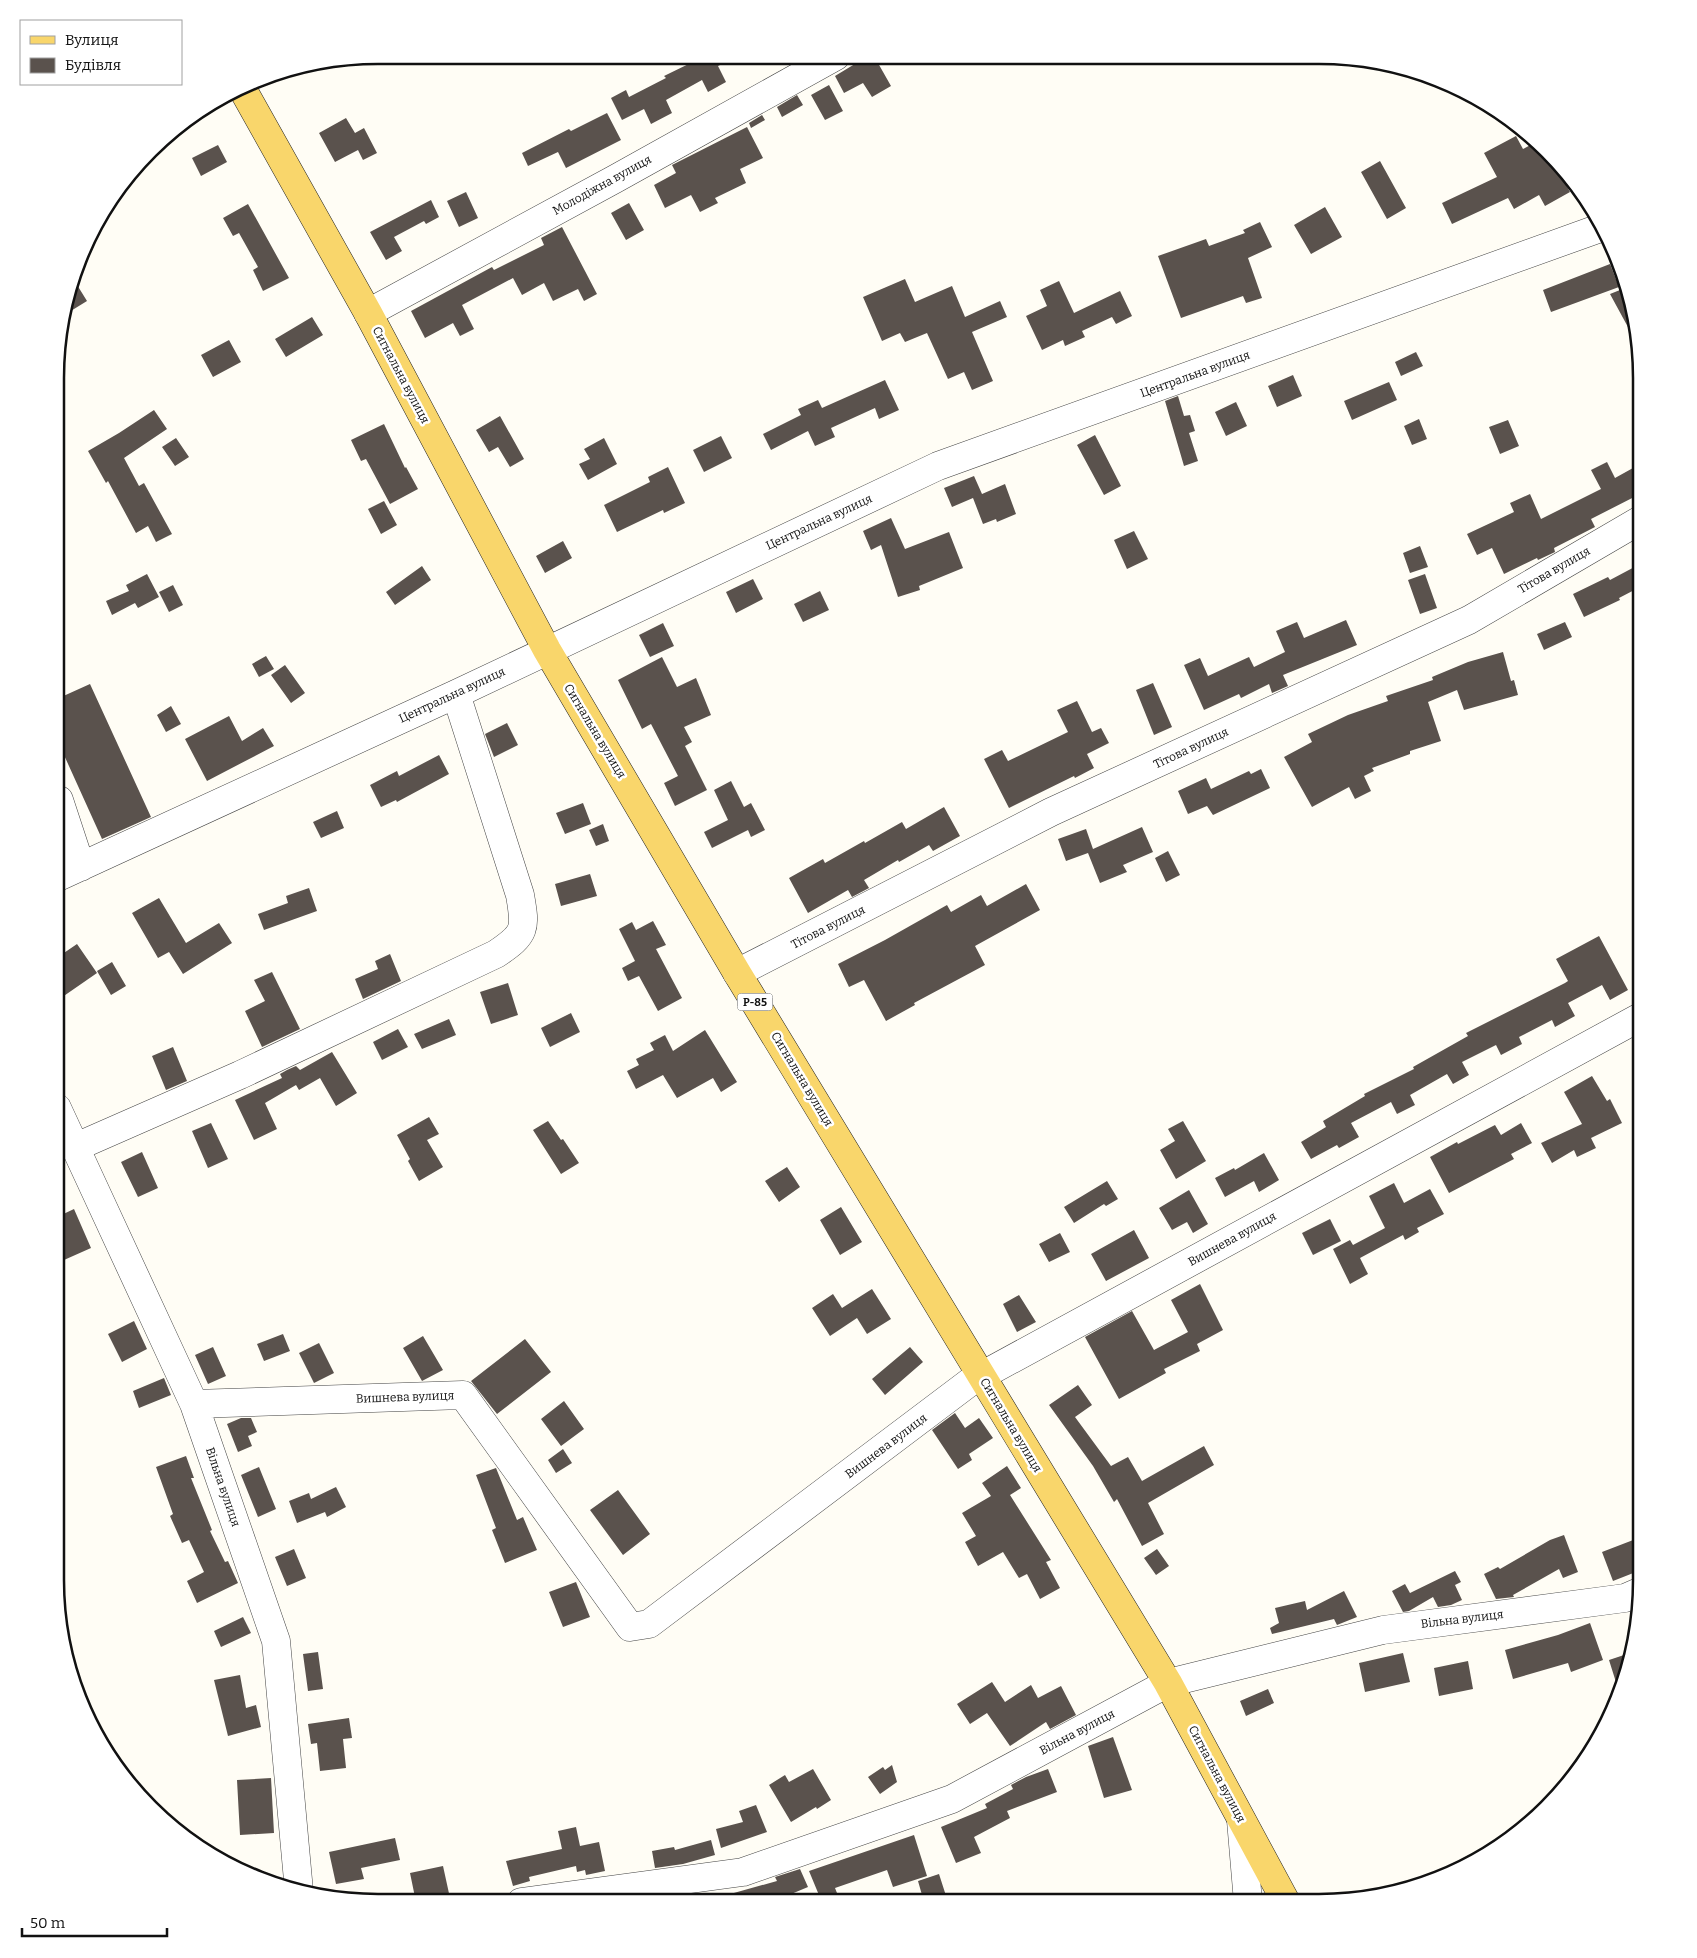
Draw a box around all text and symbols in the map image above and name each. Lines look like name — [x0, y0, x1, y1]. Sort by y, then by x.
legend — [20, 20, 182, 85]
text: Вулиця — [65, 31, 119, 49]
text: Будівля — [65, 56, 121, 74]
street label: Молодіжна вулиця — [550, 152, 654, 218]
street label: Сигнальна вулиця — [370, 324, 433, 426]
street label: Центральна вулиця — [1138, 348, 1252, 400]
street label: Центральна вулиця — [764, 491, 875, 553]
street label: Тітова вулиця — [1515, 544, 1593, 596]
street label: Центральна вулиця — [397, 664, 508, 726]
street label: Сигнальна вулиця — [561, 681, 629, 781]
street label: Тітова вулиця — [1151, 724, 1231, 771]
street label: Тітова вулиця — [789, 902, 868, 952]
road number: Р-85 — [738, 994, 772, 1010]
street label: Сигнальна вулиця — [768, 1029, 836, 1129]
street label: Вишнева вулиця — [1186, 1209, 1279, 1269]
street label: Сигнальна вулиця — [977, 1375, 1045, 1475]
street label: Вишнева вулиця — [356, 1388, 455, 1406]
street label: Вишнева вулиця — [842, 1411, 930, 1481]
street label: Вільна вулиця — [203, 1445, 243, 1529]
street label: Вільна вулиця — [1420, 1607, 1504, 1631]
street label: Вільна вулиця — [1037, 1706, 1117, 1758]
street label: Сигнальна вулиця — [1186, 1723, 1249, 1825]
scale bar — [22, 1906, 168, 1938]
text: 50 m — [30, 1914, 66, 1932]

